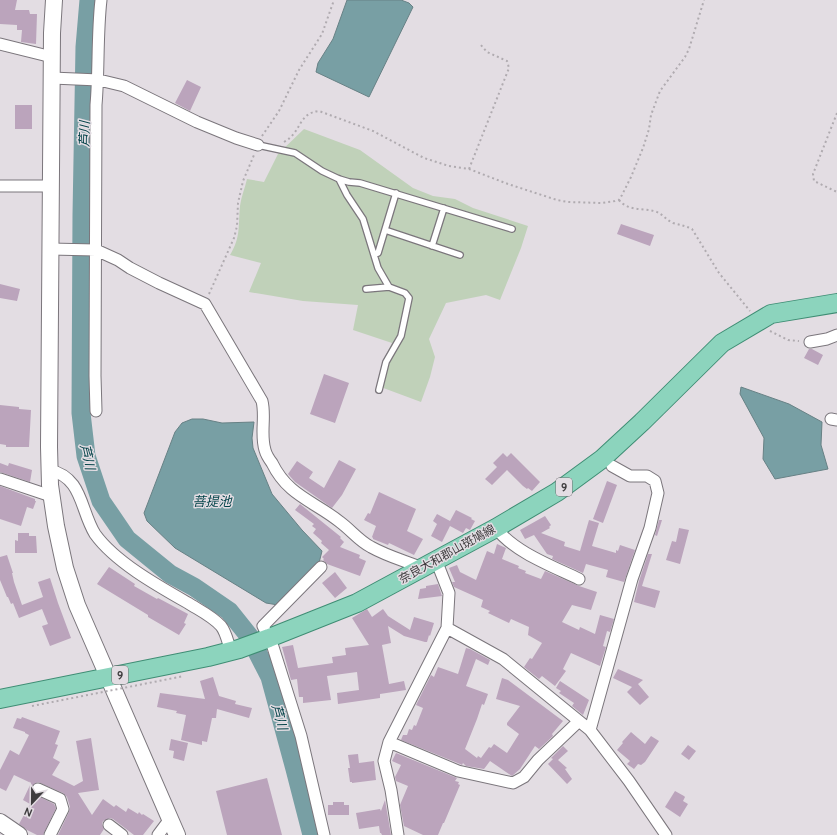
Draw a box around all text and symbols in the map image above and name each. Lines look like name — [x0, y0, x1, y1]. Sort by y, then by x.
water label: 芦川 — [76, 119, 92, 147]
water label: 芦川 — [77, 443, 99, 473]
road number: 9 — [556, 478, 572, 496]
water label: 菩提池 — [192, 493, 233, 509]
street label: 奈良大和郡山斑鳩線 — [396, 521, 498, 586]
road number: 9 — [112, 666, 128, 684]
water label: 芦川 — [269, 702, 292, 734]
north arrow — [12, 783, 52, 823]
text: N — [22, 804, 34, 820]

